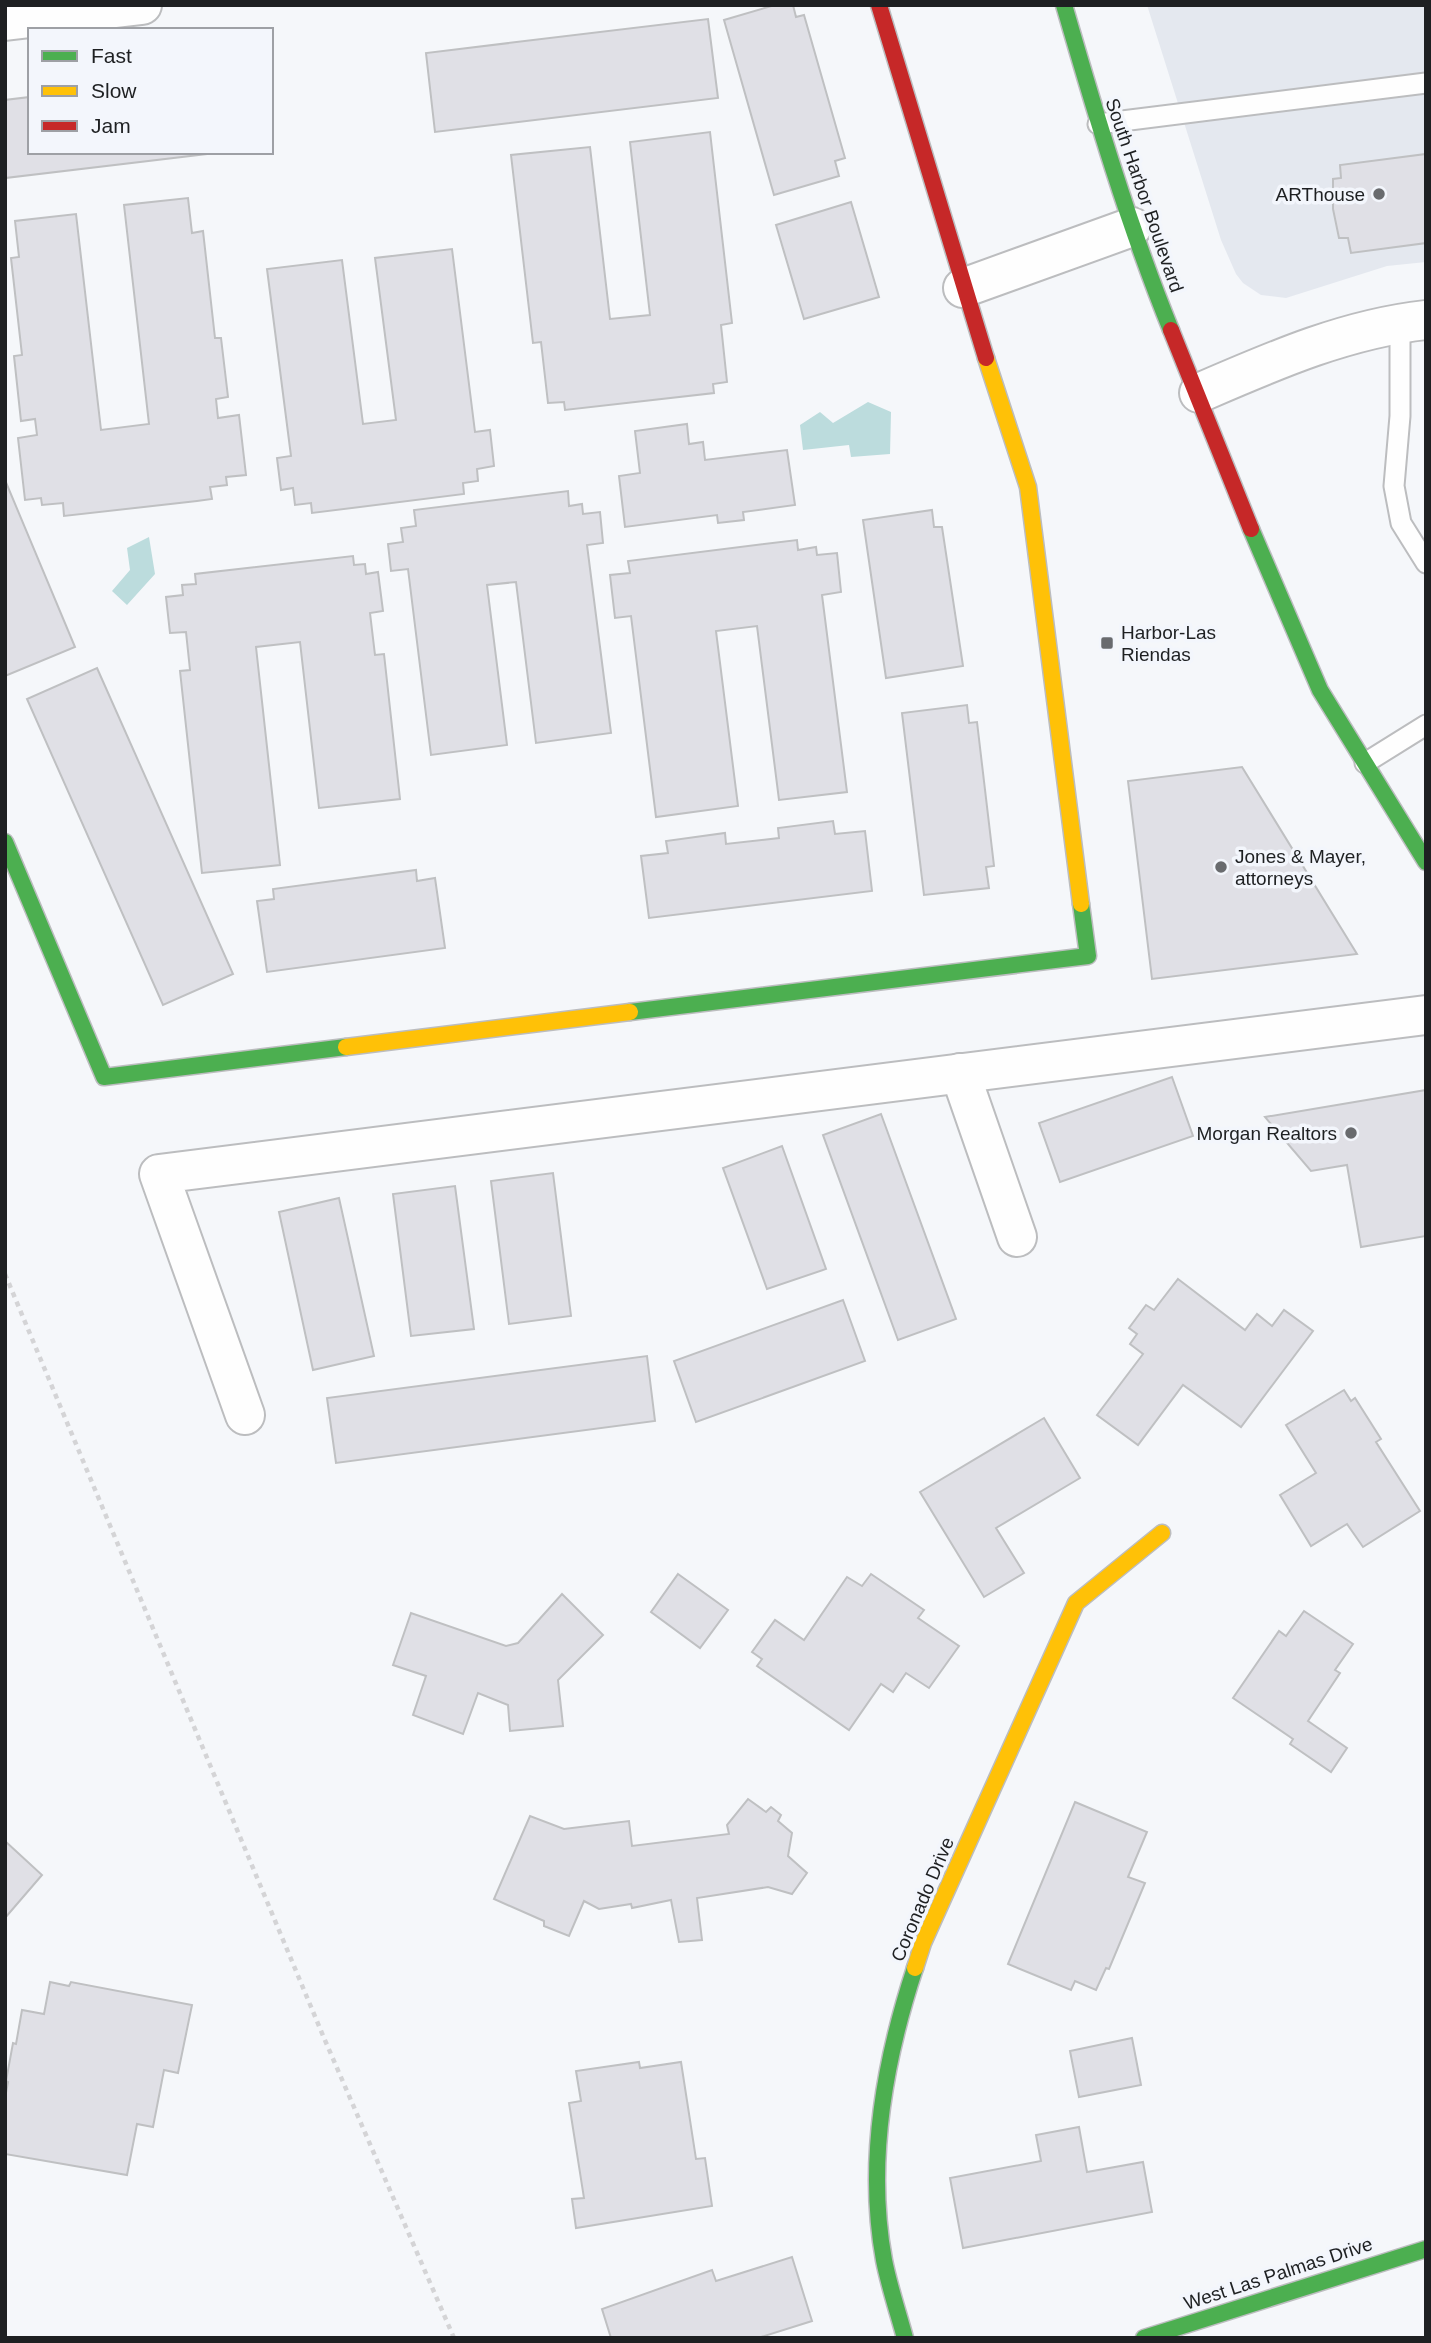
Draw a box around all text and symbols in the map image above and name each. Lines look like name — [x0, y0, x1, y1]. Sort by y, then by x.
legend — [28, 28, 273, 154]
text: Fast — [91, 44, 132, 67]
text: Slow — [91, 79, 137, 102]
street label: South Harbor Boulevard — [1101, 95, 1188, 295]
text: Jam — [91, 114, 131, 137]
place label: ARThouse — [1276, 184, 1365, 205]
marker: ARThouse — [1371, 186, 1387, 202]
place label: Harbor-Las Riendas — [1121, 622, 1216, 665]
marker: Harbor-Las Riendas — [1099, 635, 1115, 651]
place label: Jones & Mayer, attorneys — [1235, 846, 1366, 889]
marker: Jones & Mayer, attorneys — [1213, 859, 1229, 875]
place label: Morgan Realtors — [1197, 1123, 1337, 1144]
marker: Morgan Realtors — [1343, 1125, 1359, 1141]
street label: Coronado Drive — [887, 1834, 958, 1965]
street label: West Las Palmas Drive — [1181, 2233, 1375, 2314]

